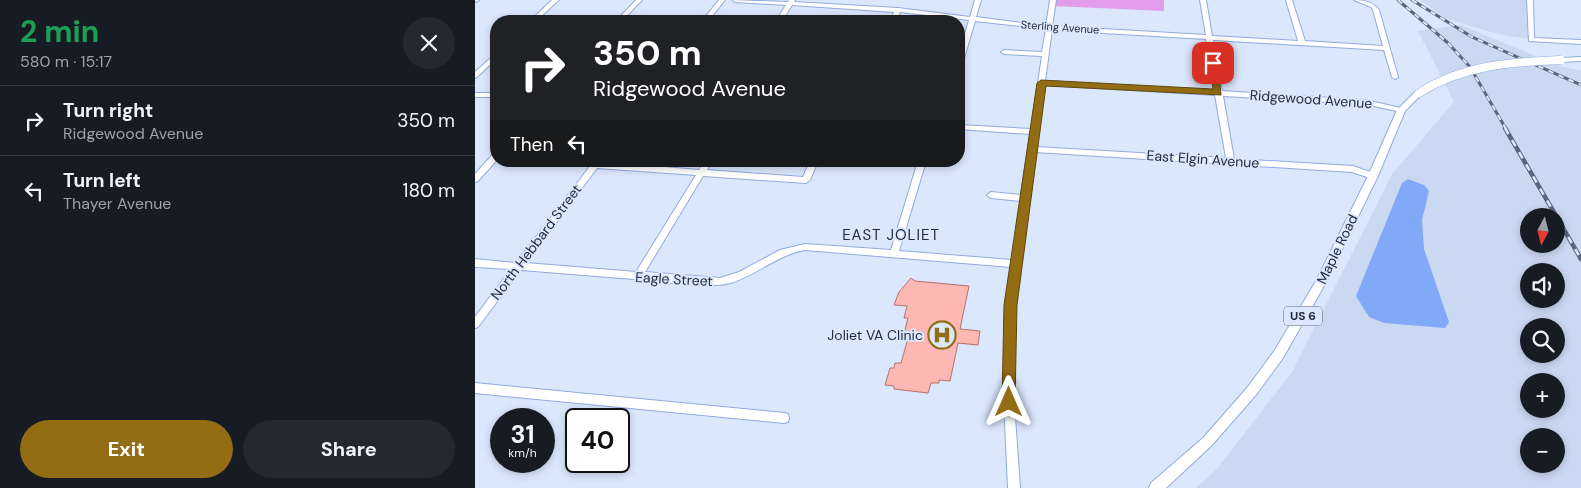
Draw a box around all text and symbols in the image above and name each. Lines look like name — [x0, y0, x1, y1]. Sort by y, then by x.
text: 2 min — [20, 12, 99, 51]
button: close — [403, 17, 455, 69]
street label: Sterling Avenue — [1020, 17, 1100, 37]
text: 350 m — [593, 30, 702, 76]
icon: right — [510, 35, 575, 100]
pin — [1192, 42, 1234, 84]
icon: arrive — [1199, 49, 1227, 77]
text: 580 m · 15:17 — [20, 51, 112, 72]
text: Ridgewood Avenue — [593, 74, 786, 103]
street label: Ridgewood Avenue — [1249, 86, 1373, 112]
text: Turn right — [63, 98, 153, 123]
icon: right — [20, 107, 48, 135]
text: 350 m — [397, 108, 455, 133]
text: Ridgewood Avenue — [63, 123, 203, 144]
icon: left — [563, 130, 591, 158]
text: Then — [510, 132, 553, 157]
street label: East Elgin Avenue — [1146, 146, 1260, 172]
text: Turn left — [63, 168, 141, 193]
icon: left — [20, 177, 48, 205]
text: 180 m — [403, 178, 455, 203]
street label: North Hebbard Street — [487, 181, 585, 303]
text: Thayer Avenue — [63, 193, 171, 214]
north arrow — [1520, 208, 1565, 252]
map controls — [1520, 208, 1565, 473]
street label: Maple Road — [1312, 211, 1362, 287]
district label: EAST JOLIET — [842, 225, 940, 245]
button: sound — [1520, 263, 1565, 308]
street label: Eagle Street — [635, 268, 713, 290]
road number: US 6 — [1284, 306, 1322, 326]
button: search — [1520, 318, 1565, 363]
hospital icon: Joliet VA Clinic — [927, 320, 957, 350]
place label: Joliet VA Clinic — [827, 326, 923, 344]
button: + — [1520, 373, 1565, 418]
position arrow — [982, 375, 1034, 427]
speed limit sign: 40 — [565, 408, 630, 473]
text: 31 — [510, 418, 534, 451]
button: Exit — [20, 420, 233, 478]
button: Share — [243, 420, 455, 478]
button: − — [1520, 428, 1565, 473]
text: km/h — [508, 445, 537, 461]

